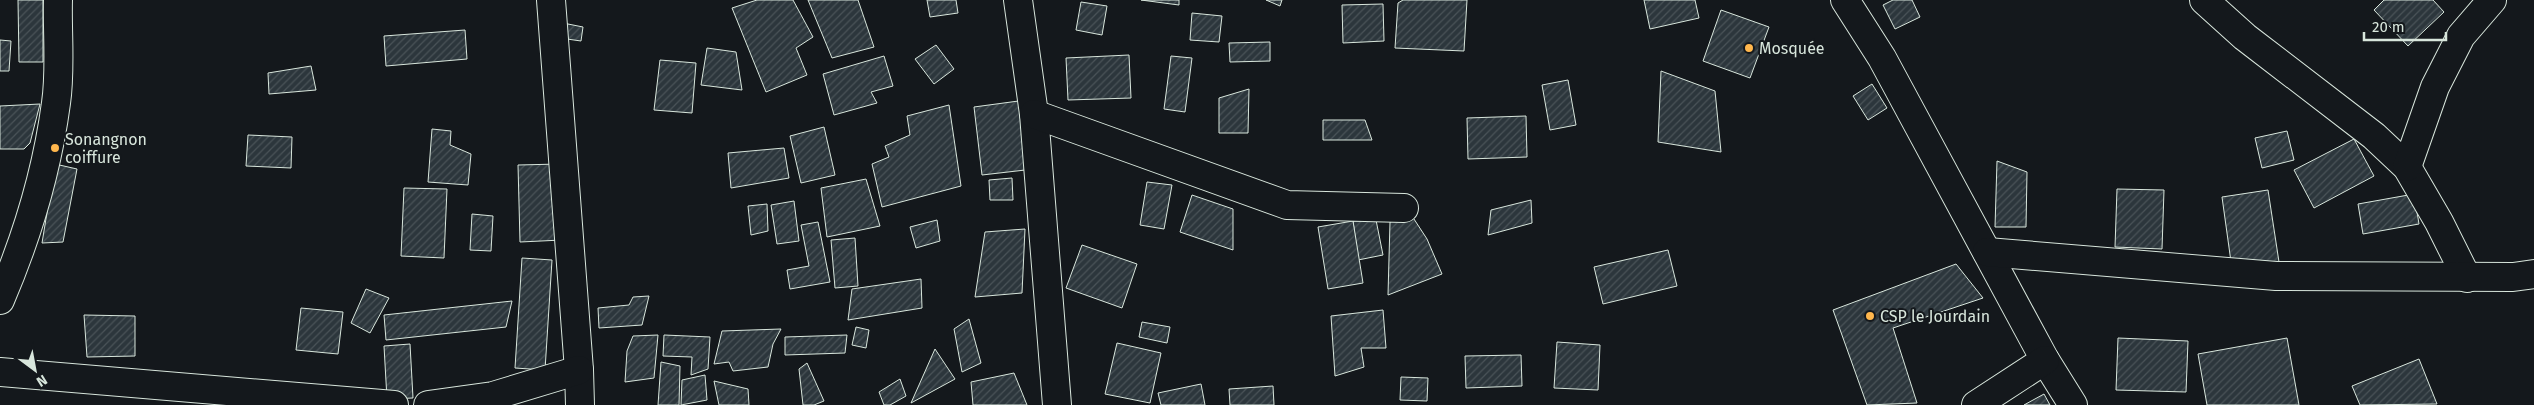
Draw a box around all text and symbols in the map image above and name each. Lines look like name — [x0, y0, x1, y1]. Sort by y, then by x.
scale bar — [2364, 10, 2446, 42]
text: 20 m — [2372, 18, 2405, 36]
place label: Mosquée — [1759, 39, 1825, 58]
marker: Mosquée — [1743, 42, 1755, 54]
place label: Sonangnon coiffure — [65, 130, 147, 167]
marker: Sonangnon coiffure — [49, 142, 61, 154]
place label: CSP le Jourdain — [1880, 307, 1990, 326]
marker: CSP le Jourdain — [1864, 310, 1876, 322]
north arrow — [10, 345, 60, 395]
text: N — [33, 371, 50, 390]

